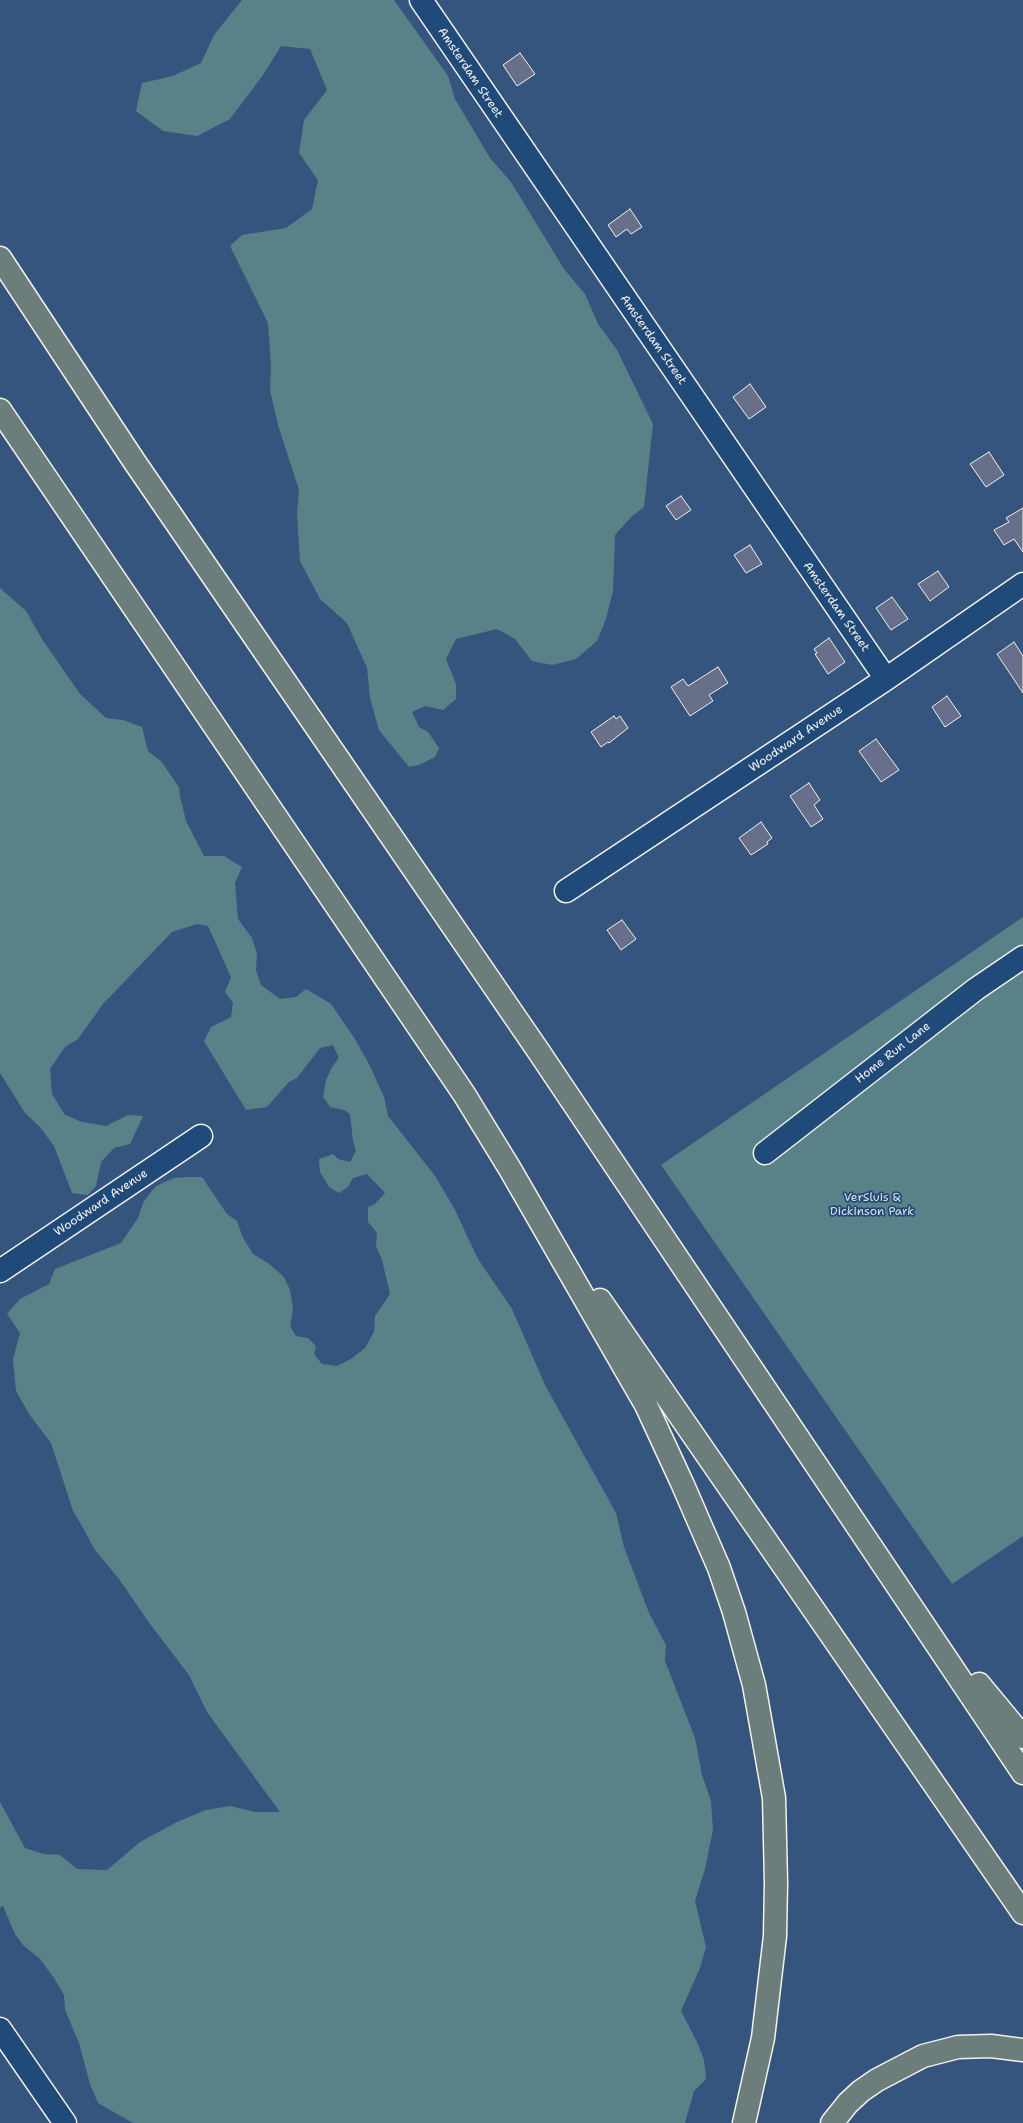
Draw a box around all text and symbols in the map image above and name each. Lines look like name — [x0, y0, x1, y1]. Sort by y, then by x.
street label: Amsterdam Street — [434, 25, 506, 121]
street label: Amsterdam Street — [617, 292, 689, 388]
street label: Amsterdam Street — [800, 559, 872, 655]
street label: Woodward Avenue — [746, 702, 846, 776]
street label: Home Run Lane — [853, 1019, 933, 1087]
street label: Woodward Avenue — [51, 1166, 151, 1240]
park label: VerSluis & Dickinson Park — [830, 1191, 914, 1219]

